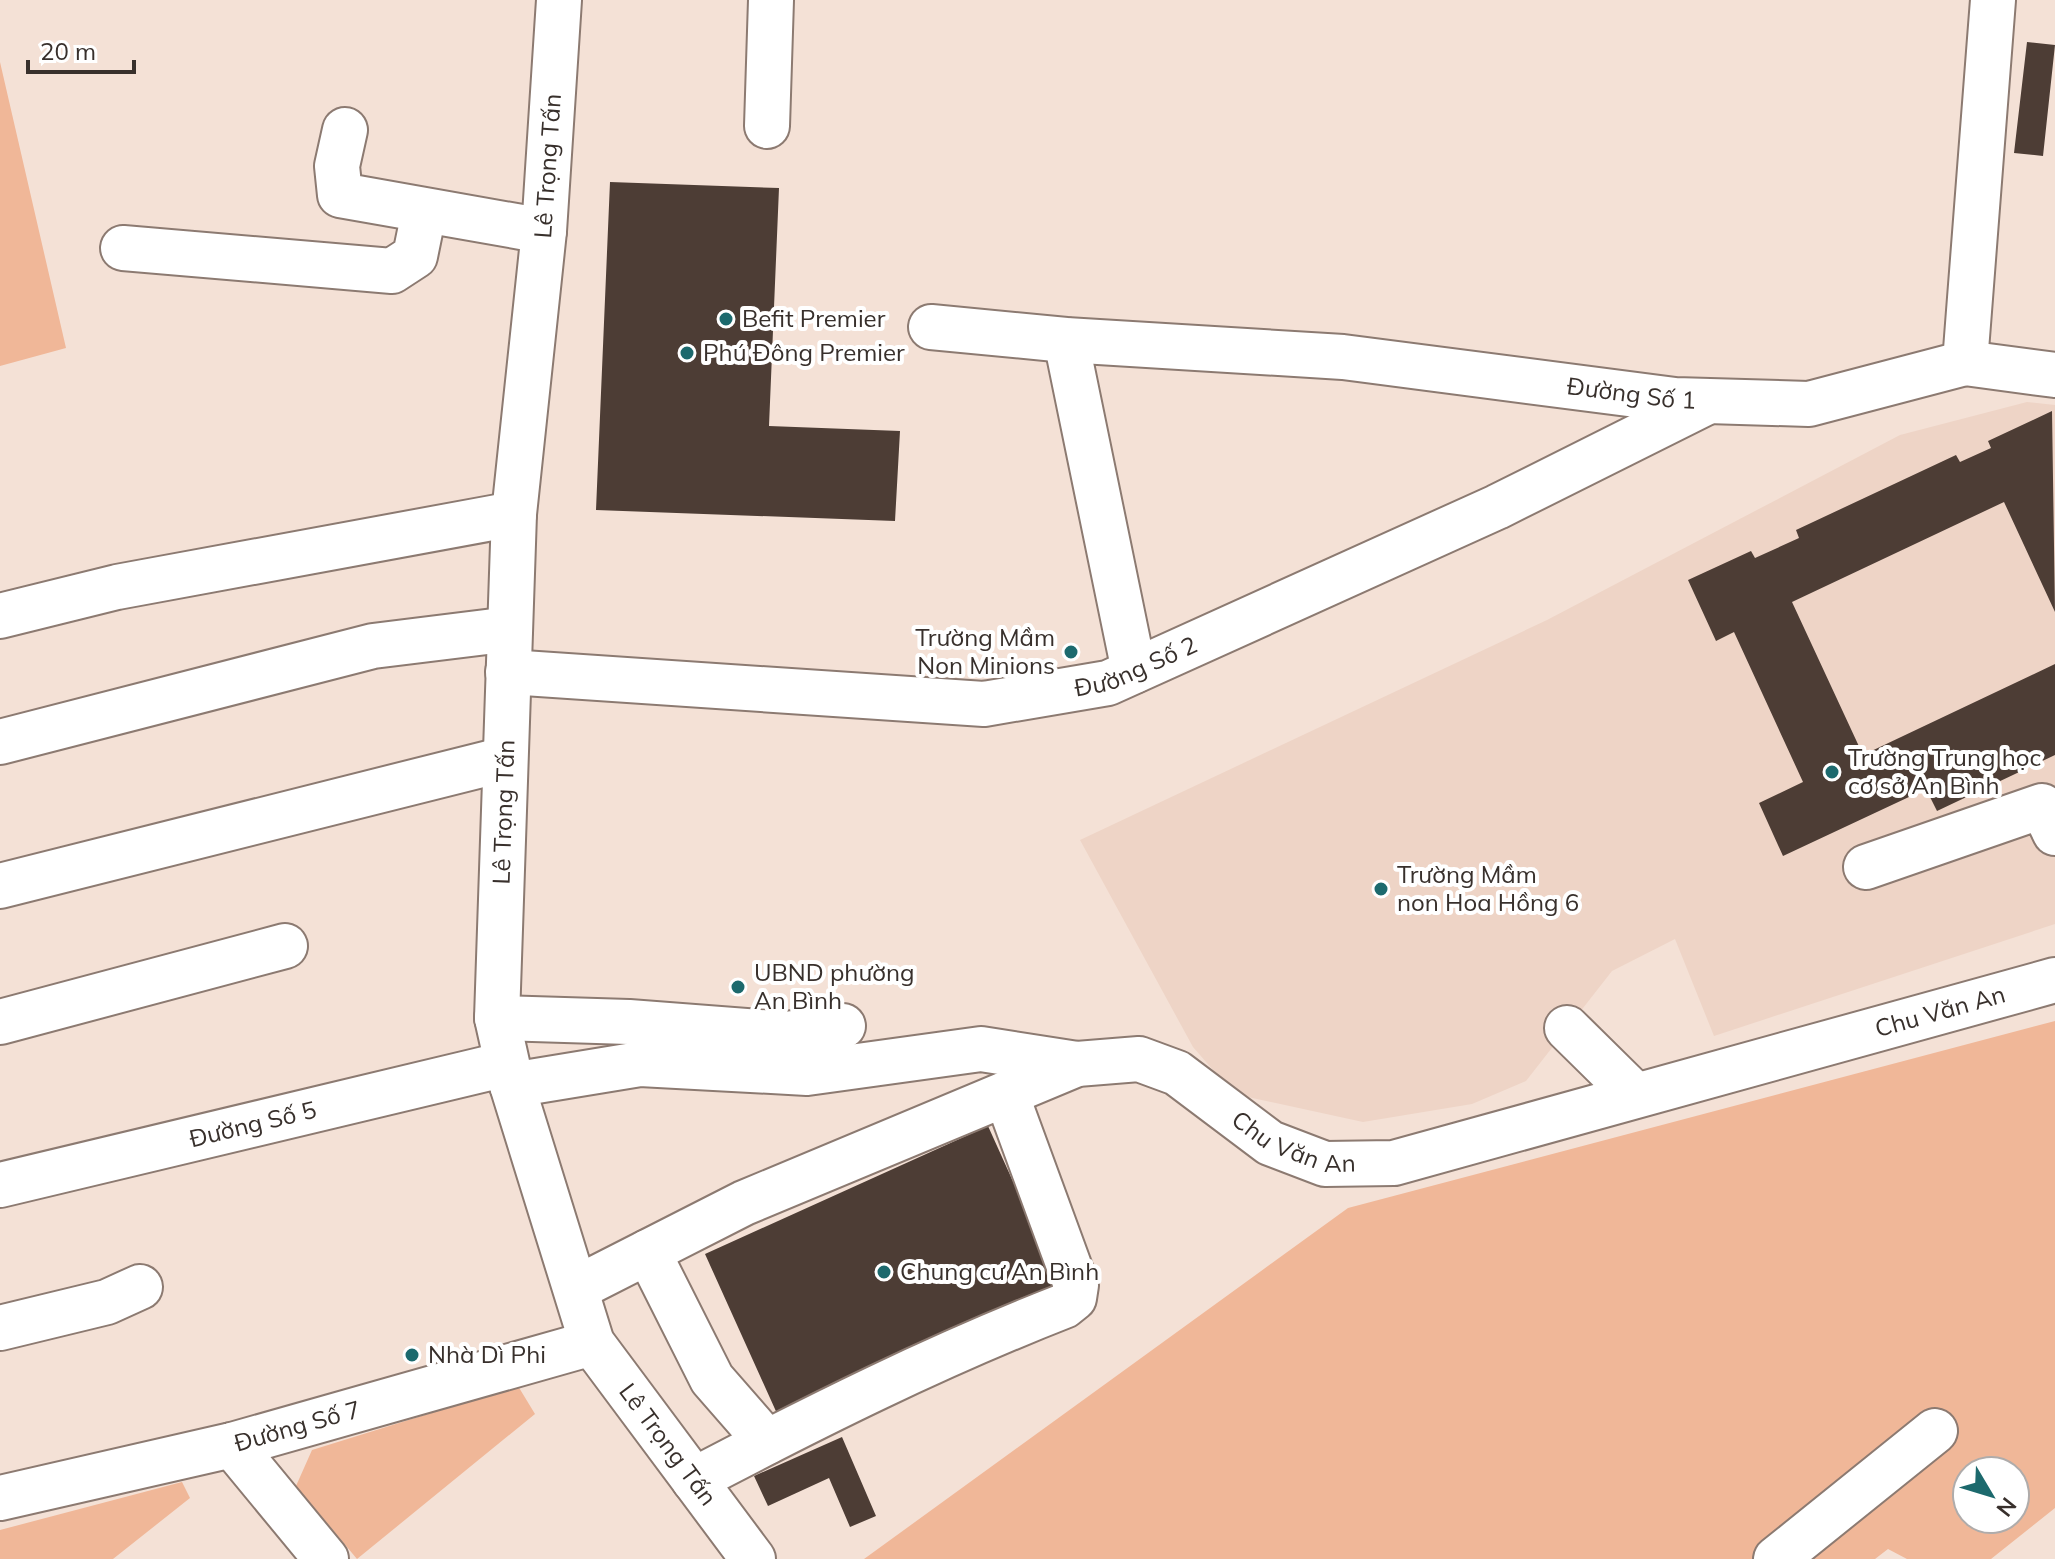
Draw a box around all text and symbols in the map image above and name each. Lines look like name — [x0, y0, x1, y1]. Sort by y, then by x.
scale bar — [28, 24, 134, 74]
text: 20 m — [40, 36, 96, 66]
street label: Lê Trọng Tấn — [527, 93, 567, 239]
place label: Befit Premier — [742, 303, 886, 333]
marker: Befit Premier — [717, 310, 735, 328]
place label: Phú Đông Premier — [703, 337, 905, 367]
marker: Phú Đông Premier — [678, 344, 696, 362]
street label: Đường Số 1 — [1565, 370, 1696, 415]
place label: Trường Mầm Non Minions — [915, 622, 1055, 680]
street label: Đường Số 2 — [1072, 629, 1201, 702]
marker: Trường Mầm Non Minions — [1062, 643, 1080, 661]
street label: Lê Trọng Tấn — [485, 739, 521, 885]
place label: Trường Trung học cơ sở An Bình — [1848, 742, 2042, 800]
marker: Trường Trung học cơ sở An Bình — [1823, 763, 1841, 781]
place label: Trường Mầm non Hoa Hồng 6 — [1397, 859, 1579, 917]
marker: Trường Mầm non Hoa Hồng 6 — [1372, 880, 1390, 898]
place label: UBND phường An Bình — [754, 957, 915, 1015]
marker: UBND phường An Bình — [729, 978, 747, 996]
street label: Chu Văn An — [1871, 978, 2008, 1043]
street label: Đường Số 5 — [186, 1094, 319, 1153]
street label: Chu Văn An — [1226, 1104, 1356, 1178]
place label: Chung cư An Bình — [900, 1256, 1099, 1286]
marker: Chung cư An Bình — [875, 1263, 893, 1281]
place label: Nhà Dì Phi — [428, 1339, 546, 1369]
marker: Nhà Dì Phi — [403, 1346, 421, 1364]
street label: Lê Trọng Tấn — [613, 1377, 724, 1511]
street label: Đường Số 7 — [231, 1393, 364, 1458]
north arrow — [1951, 1455, 2031, 1535]
text: N — [1991, 1492, 2023, 1522]

